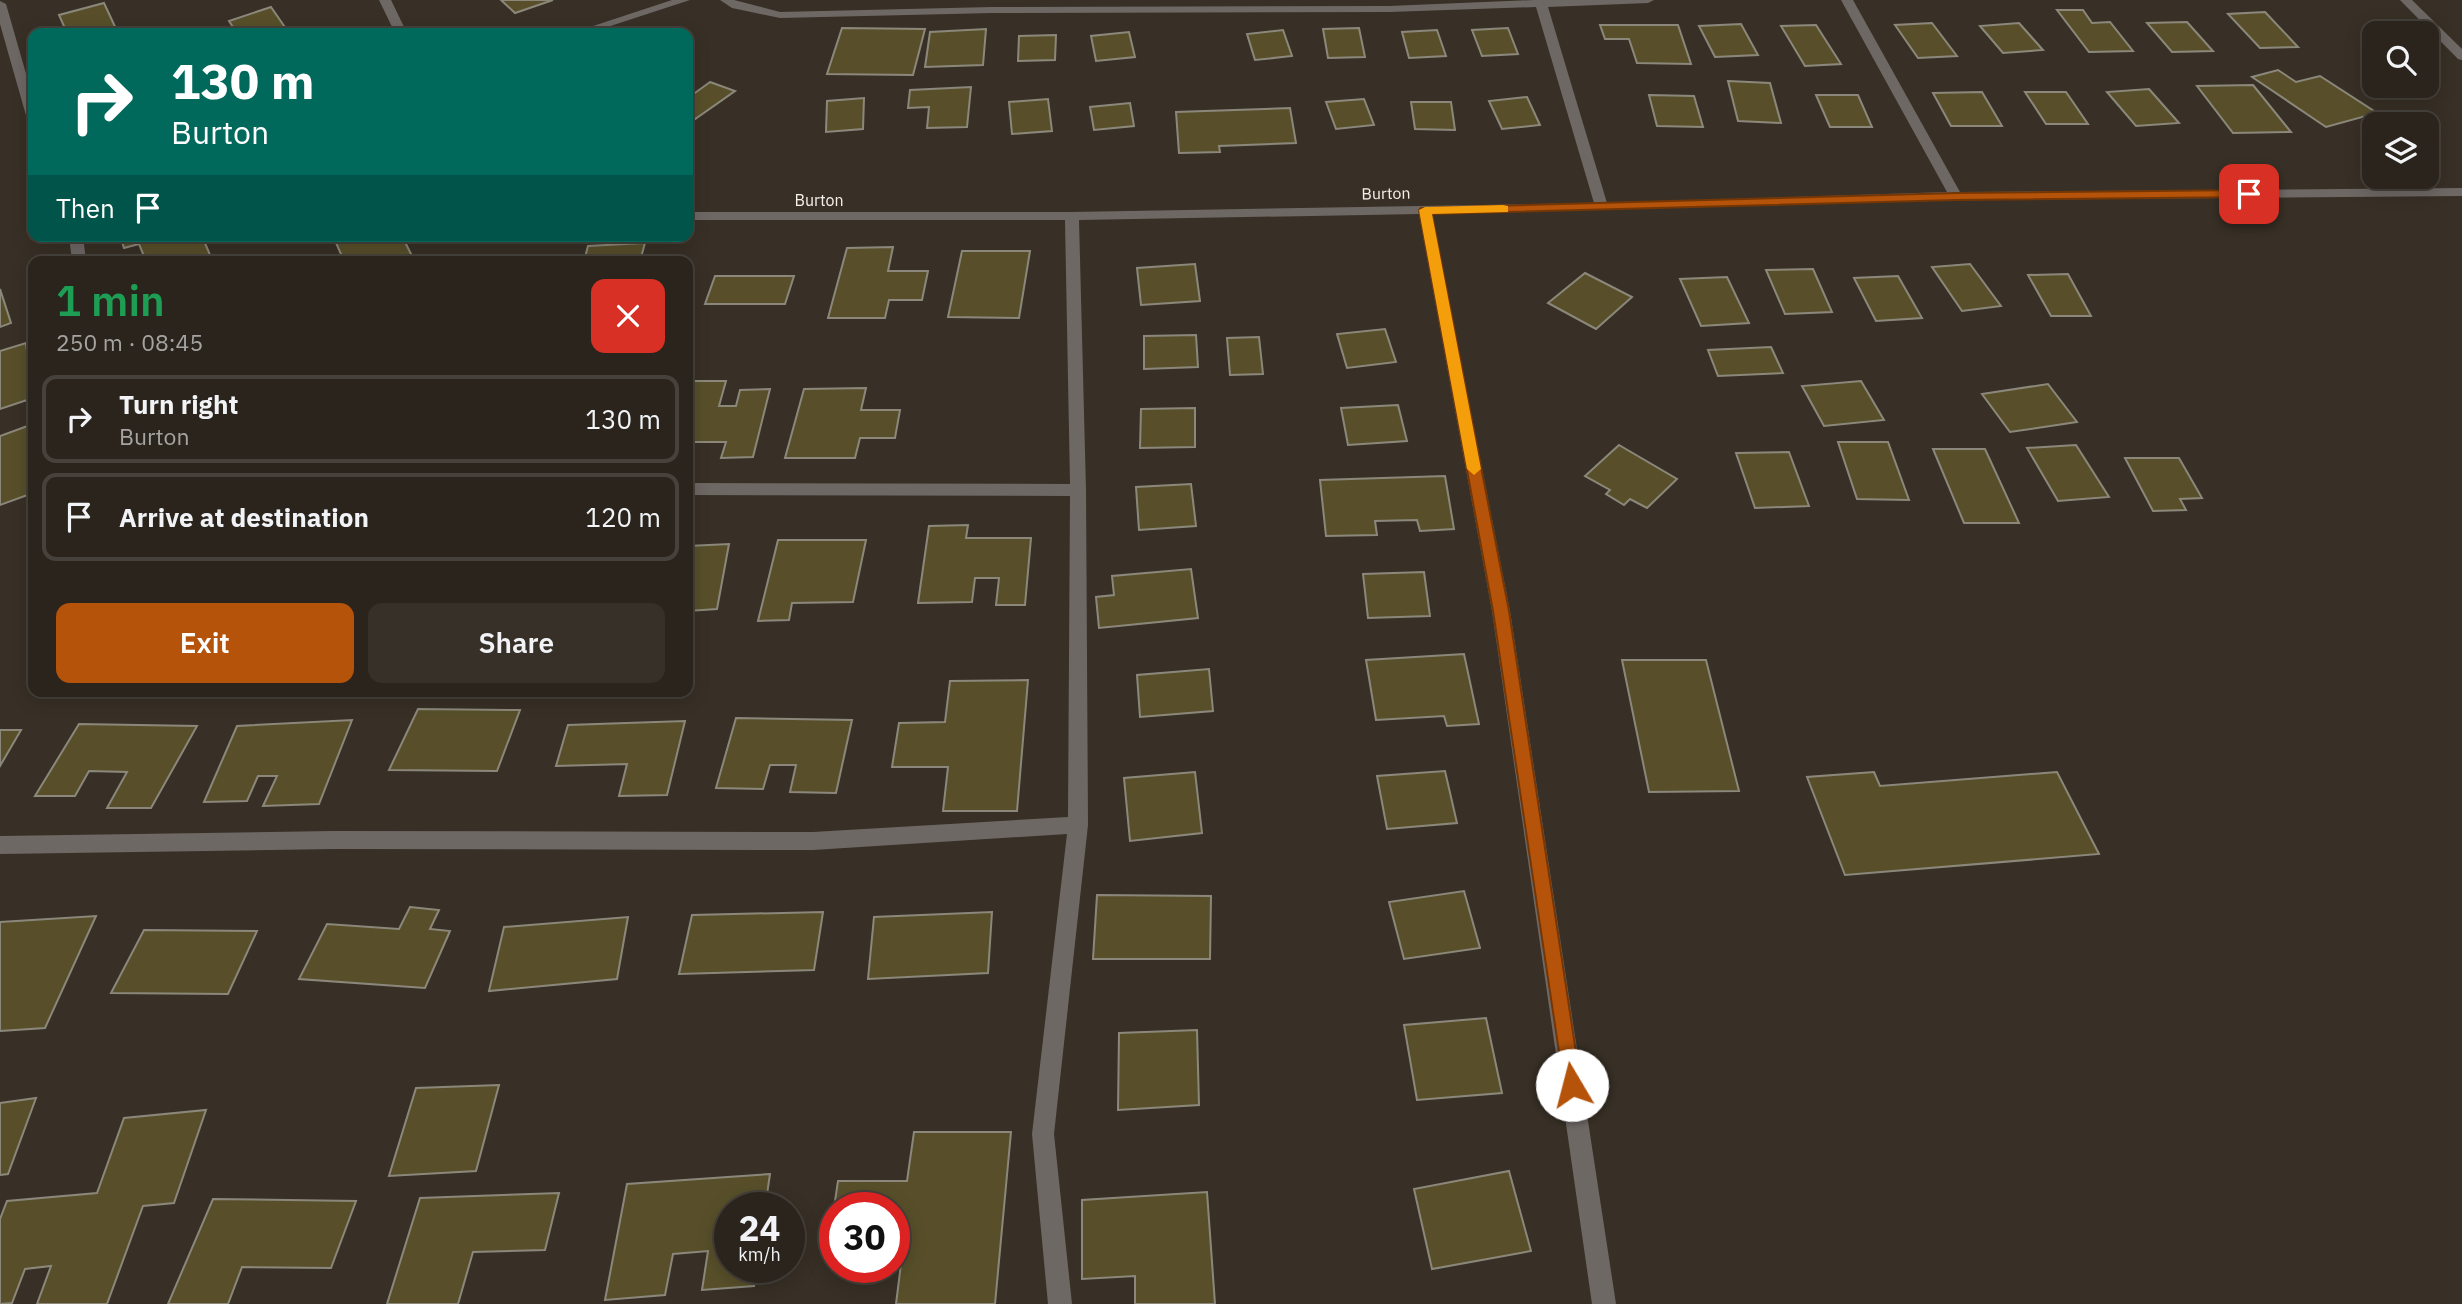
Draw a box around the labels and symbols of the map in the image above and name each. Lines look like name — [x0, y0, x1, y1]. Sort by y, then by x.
pin — [2219, 164, 2279, 224]
street label: Burton — [1361, 183, 1411, 203]
street label: Burton — [794, 190, 844, 210]
position arrow — [1535, 1048, 1609, 1122]
speed limit sign: 30 — [819, 1192, 910, 1283]

